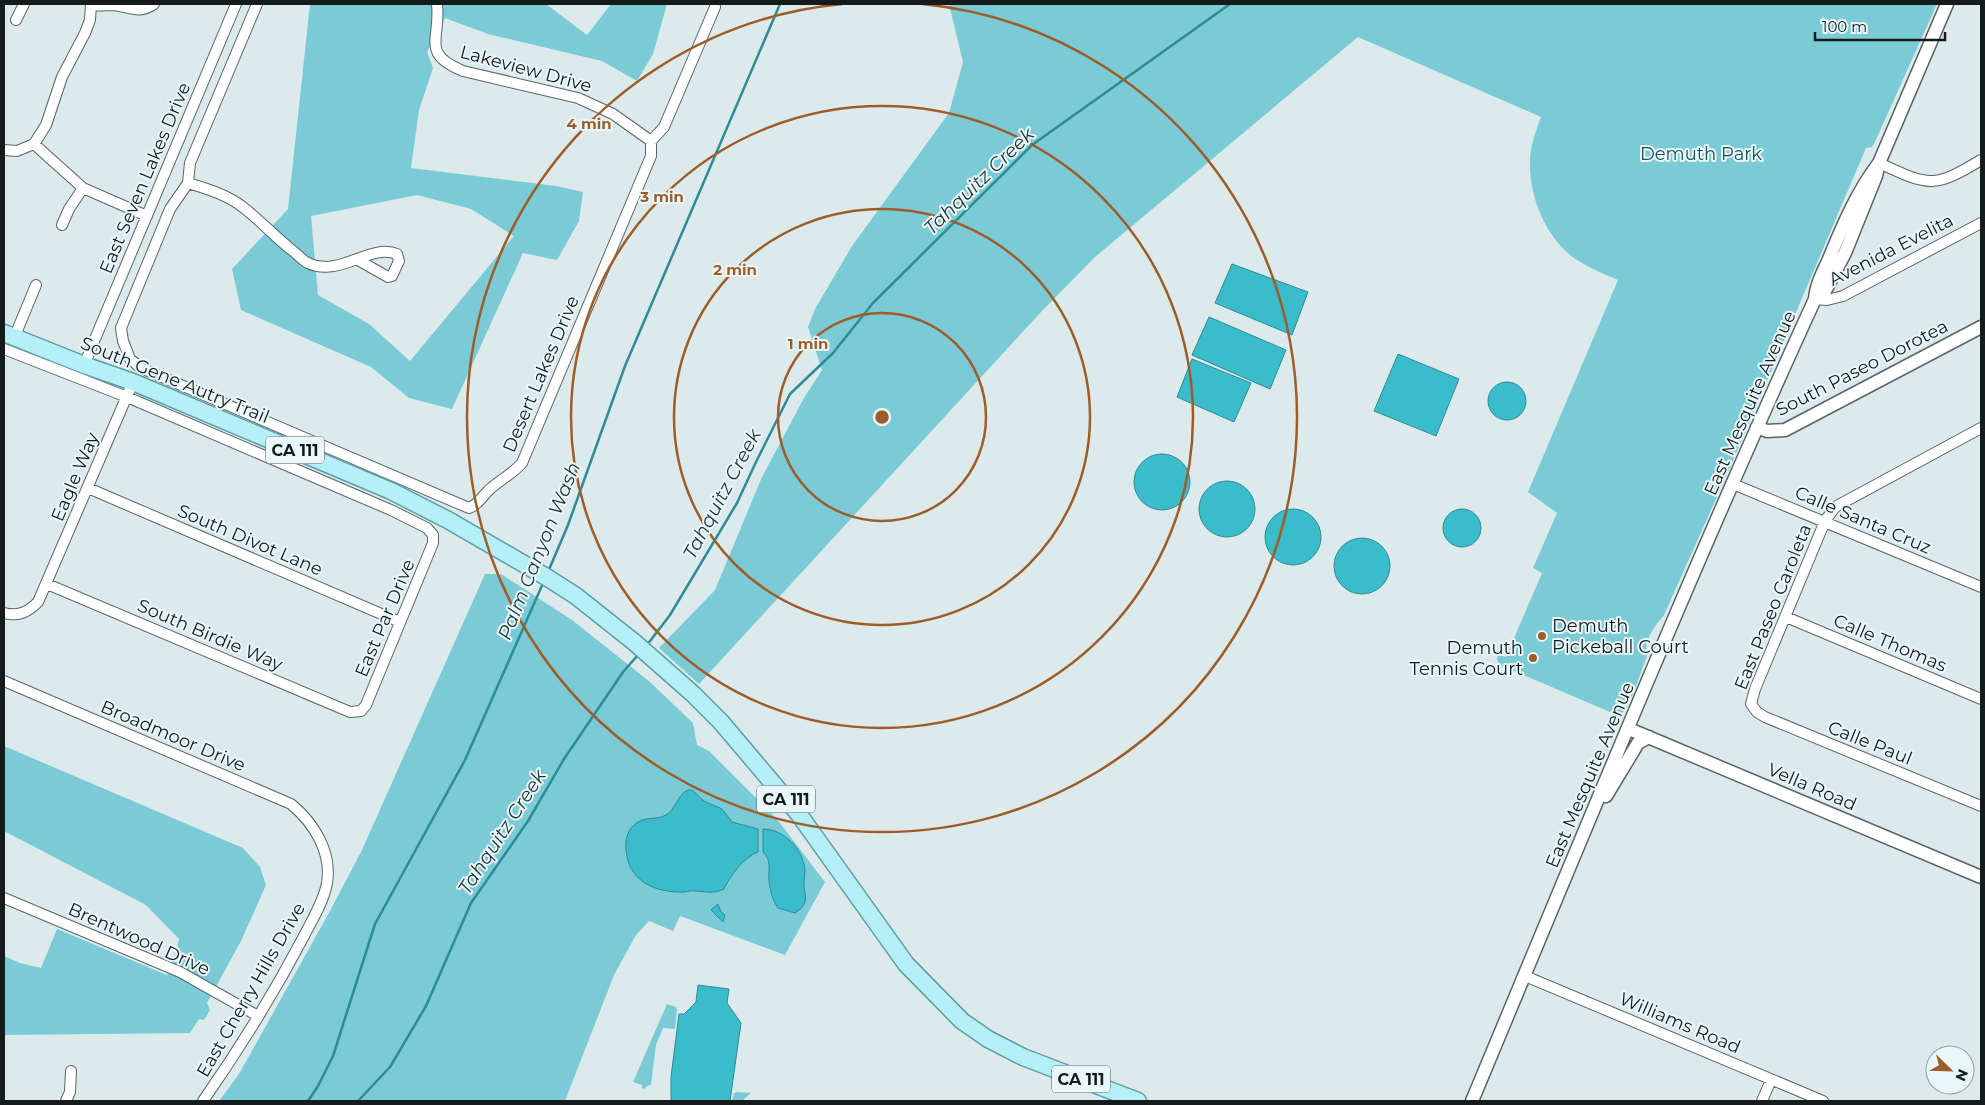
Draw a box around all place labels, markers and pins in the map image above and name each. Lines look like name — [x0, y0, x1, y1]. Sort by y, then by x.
centre of rings — [873, 408, 891, 426]
place label: Demuth Pickeball Court — [1552, 615, 1689, 658]
marker: Demuth Pickeball Court — [1536, 630, 1548, 642]
place label: Demuth Tennis Court — [1410, 637, 1523, 680]
marker: Demuth Tennis Court — [1527, 652, 1539, 664]

